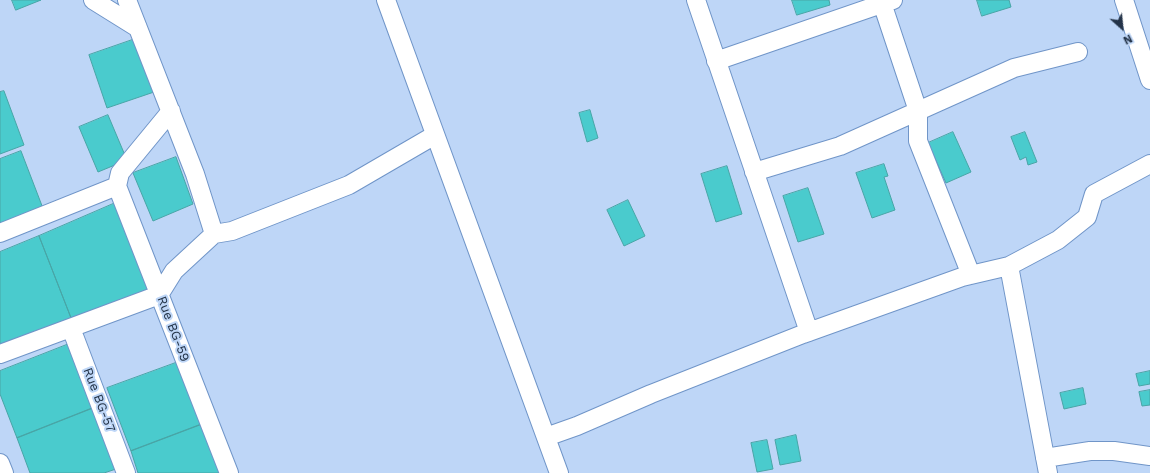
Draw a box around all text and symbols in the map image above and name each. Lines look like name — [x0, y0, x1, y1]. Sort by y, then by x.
north arrow — [1102, 8, 1142, 48]
text: N — [1121, 31, 1134, 47]
street label: Rue BG-59 — [153, 294, 193, 364]
street label: Rue BG-57 — [80, 366, 118, 434]

